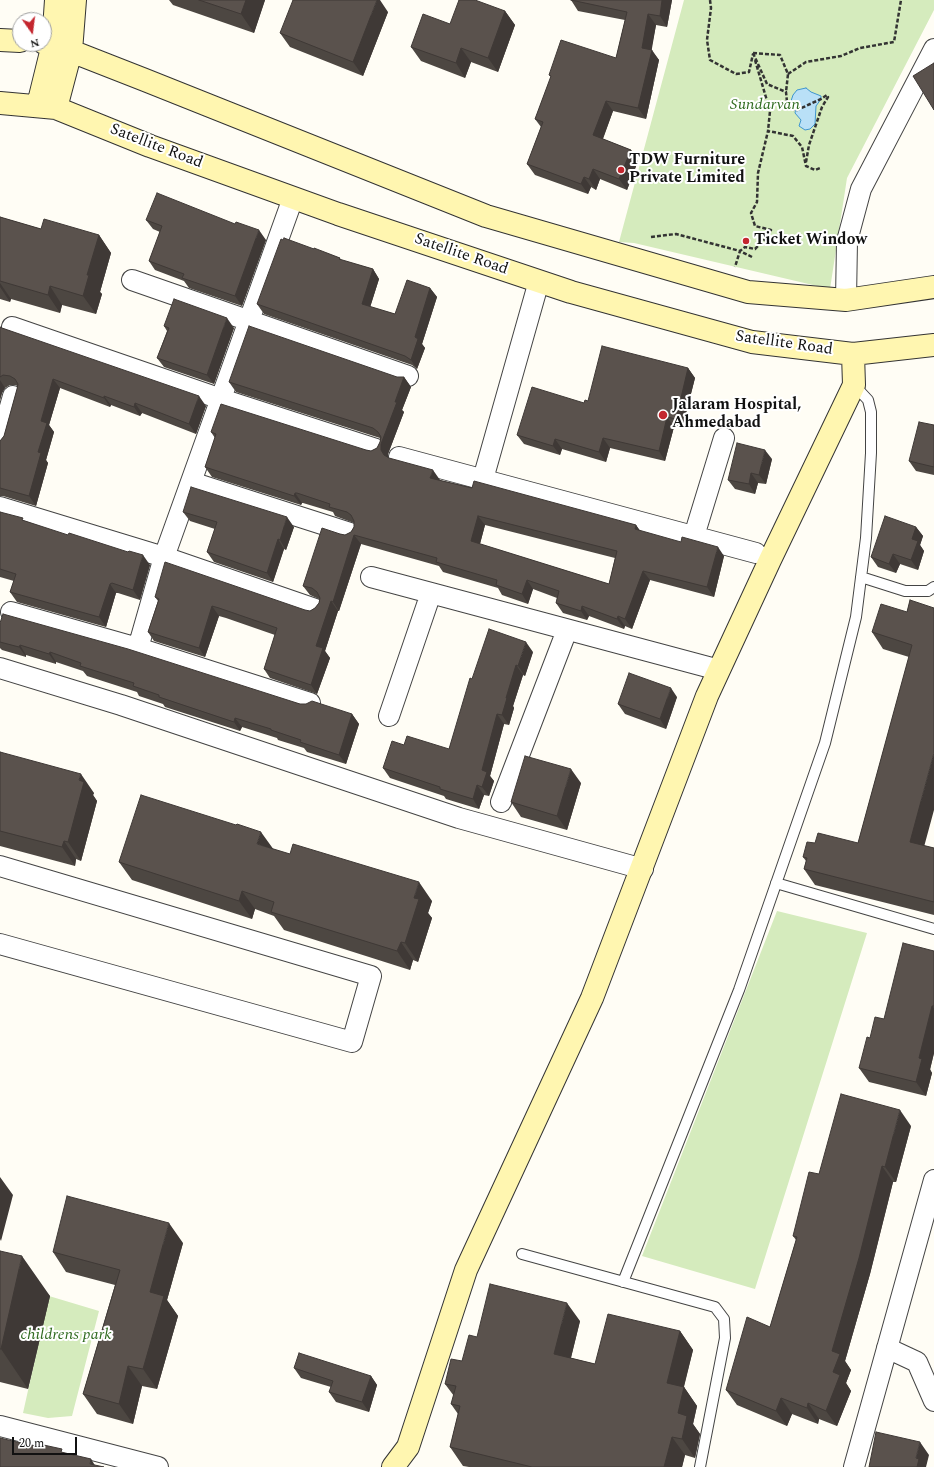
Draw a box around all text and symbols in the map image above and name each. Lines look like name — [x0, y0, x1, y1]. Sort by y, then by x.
north arrow — [12, 12, 52, 52]
text: N — [28, 34, 41, 52]
park label: Sundarvan — [730, 96, 800, 116]
street label: Satellite Road — [107, 120, 205, 174]
place label: TDW Furniture Private Limited — [629, 151, 745, 189]
marker: TDW Furniture Private Limited — [616, 165, 626, 175]
street label: Satellite Road — [412, 230, 510, 280]
place label: Ticket Window — [754, 231, 867, 251]
marker: Ticket Window — [741, 236, 751, 246]
street label: Satellite Road — [734, 328, 834, 360]
place label: Jalaram Hospital, Ahmedabad — [672, 396, 802, 434]
marker: Jalaram Hospital, Ahmedabad — [657, 409, 669, 421]
park label: childrens park — [20, 1326, 112, 1346]
scale bar — [14, 1429, 79, 1455]
text: 20 m — [19, 1434, 44, 1453]

